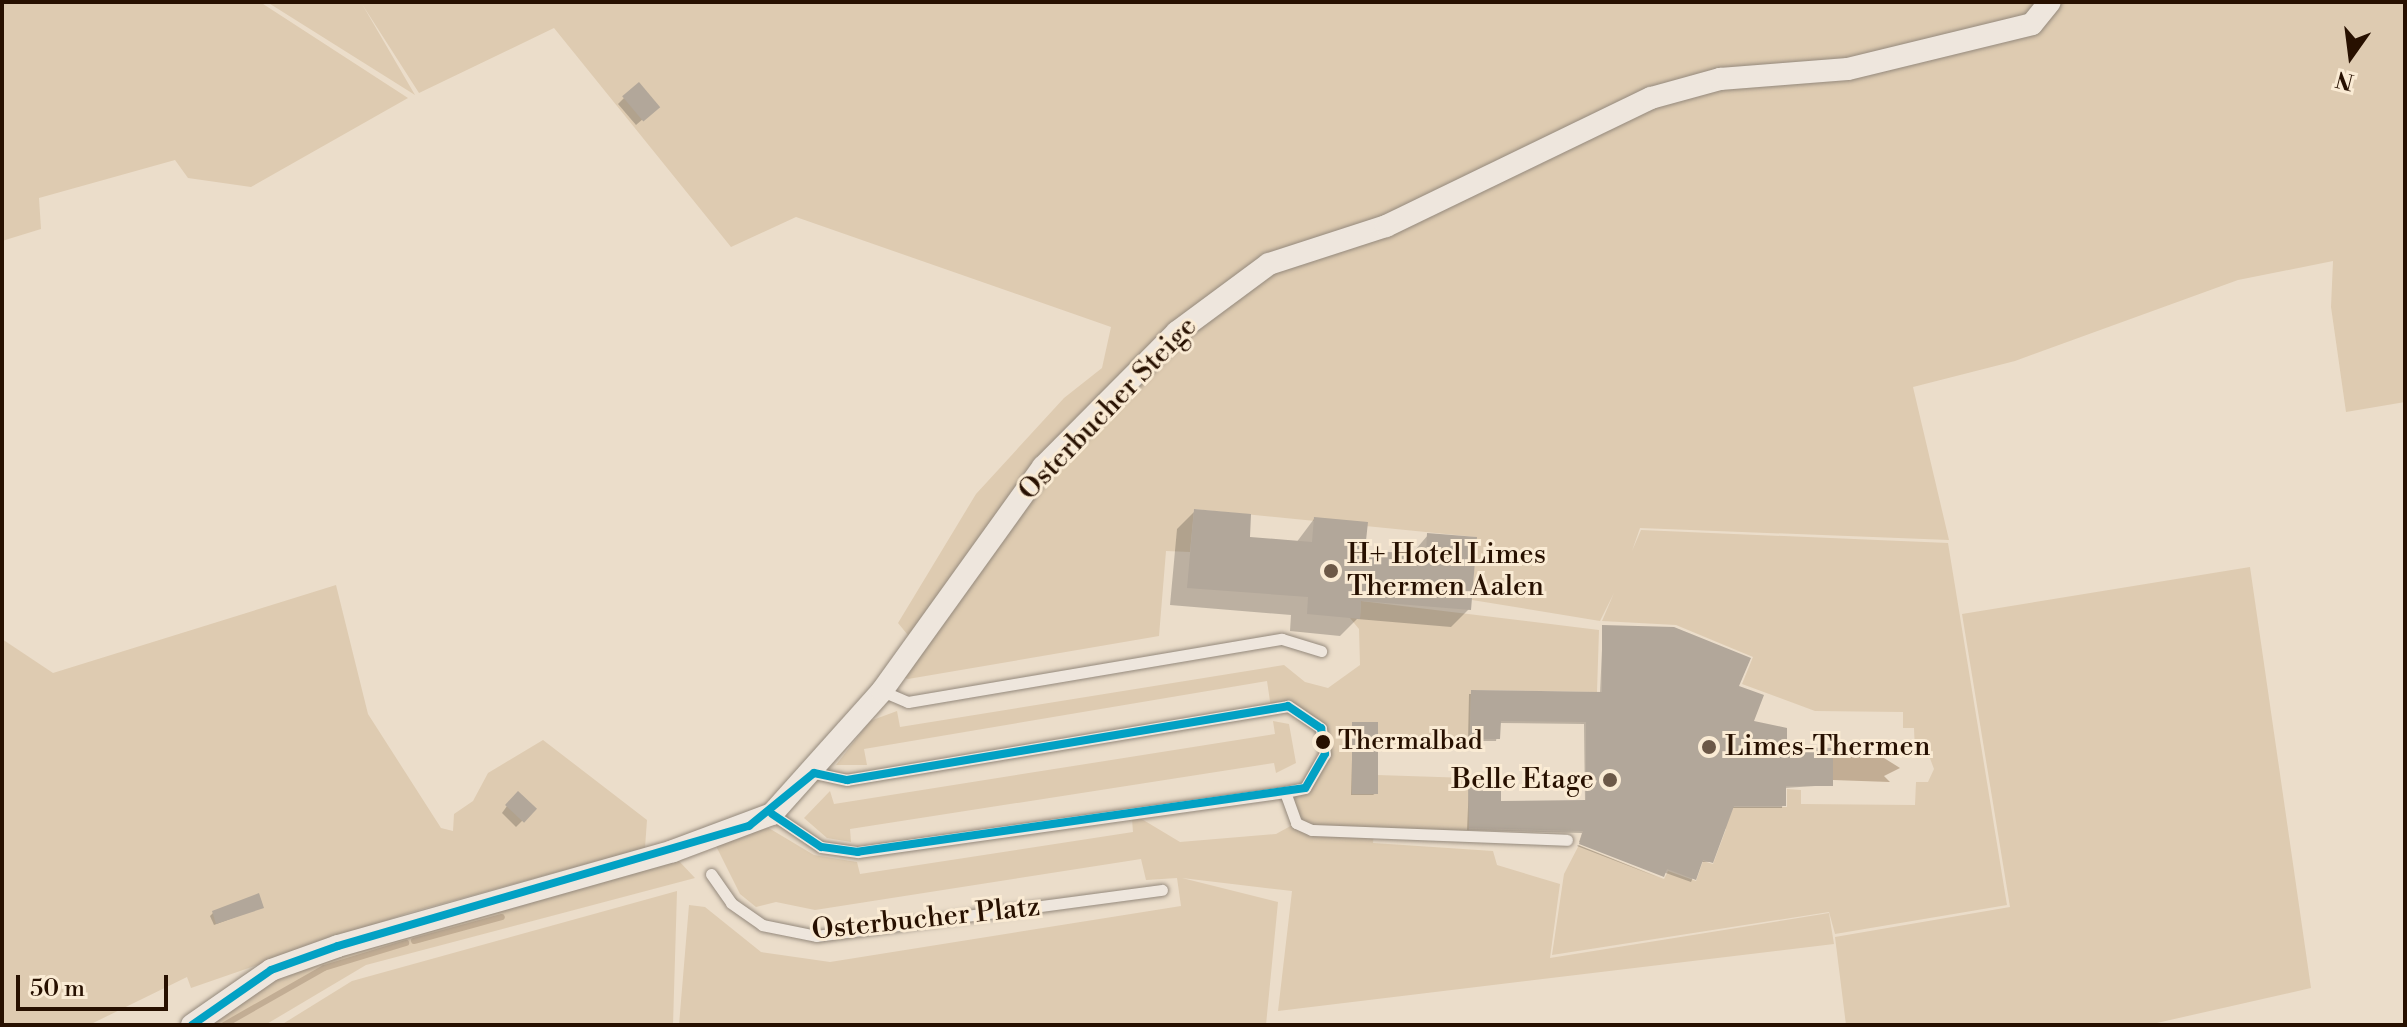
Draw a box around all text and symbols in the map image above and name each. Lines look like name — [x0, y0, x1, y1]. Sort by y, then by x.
north arrow — [2311, 16, 2391, 96]
text: N — [2333, 65, 2357, 95]
street label: Osterbucher Steige — [1012, 310, 1204, 508]
place label: H+ Hotel Limes Thermen Aalen — [1347, 538, 1546, 604]
marker: H+ Hotel Limes Thermen Aalen — [1322, 562, 1340, 580]
place label: Thermalbad — [1338, 726, 1483, 758]
place label: Limes-Thermen — [1725, 730, 1930, 764]
marker: Thermalbad — [1315, 734, 1331, 750]
marker: Limes-Thermen — [1700, 738, 1718, 756]
place label: Belle Etage — [1452, 763, 1594, 797]
marker: Belle Etage — [1601, 771, 1619, 789]
street label: Osterbucher Platz — [810, 890, 1042, 948]
scale bar — [20, 959, 172, 1009]
text: 50 m — [30, 974, 85, 1004]

